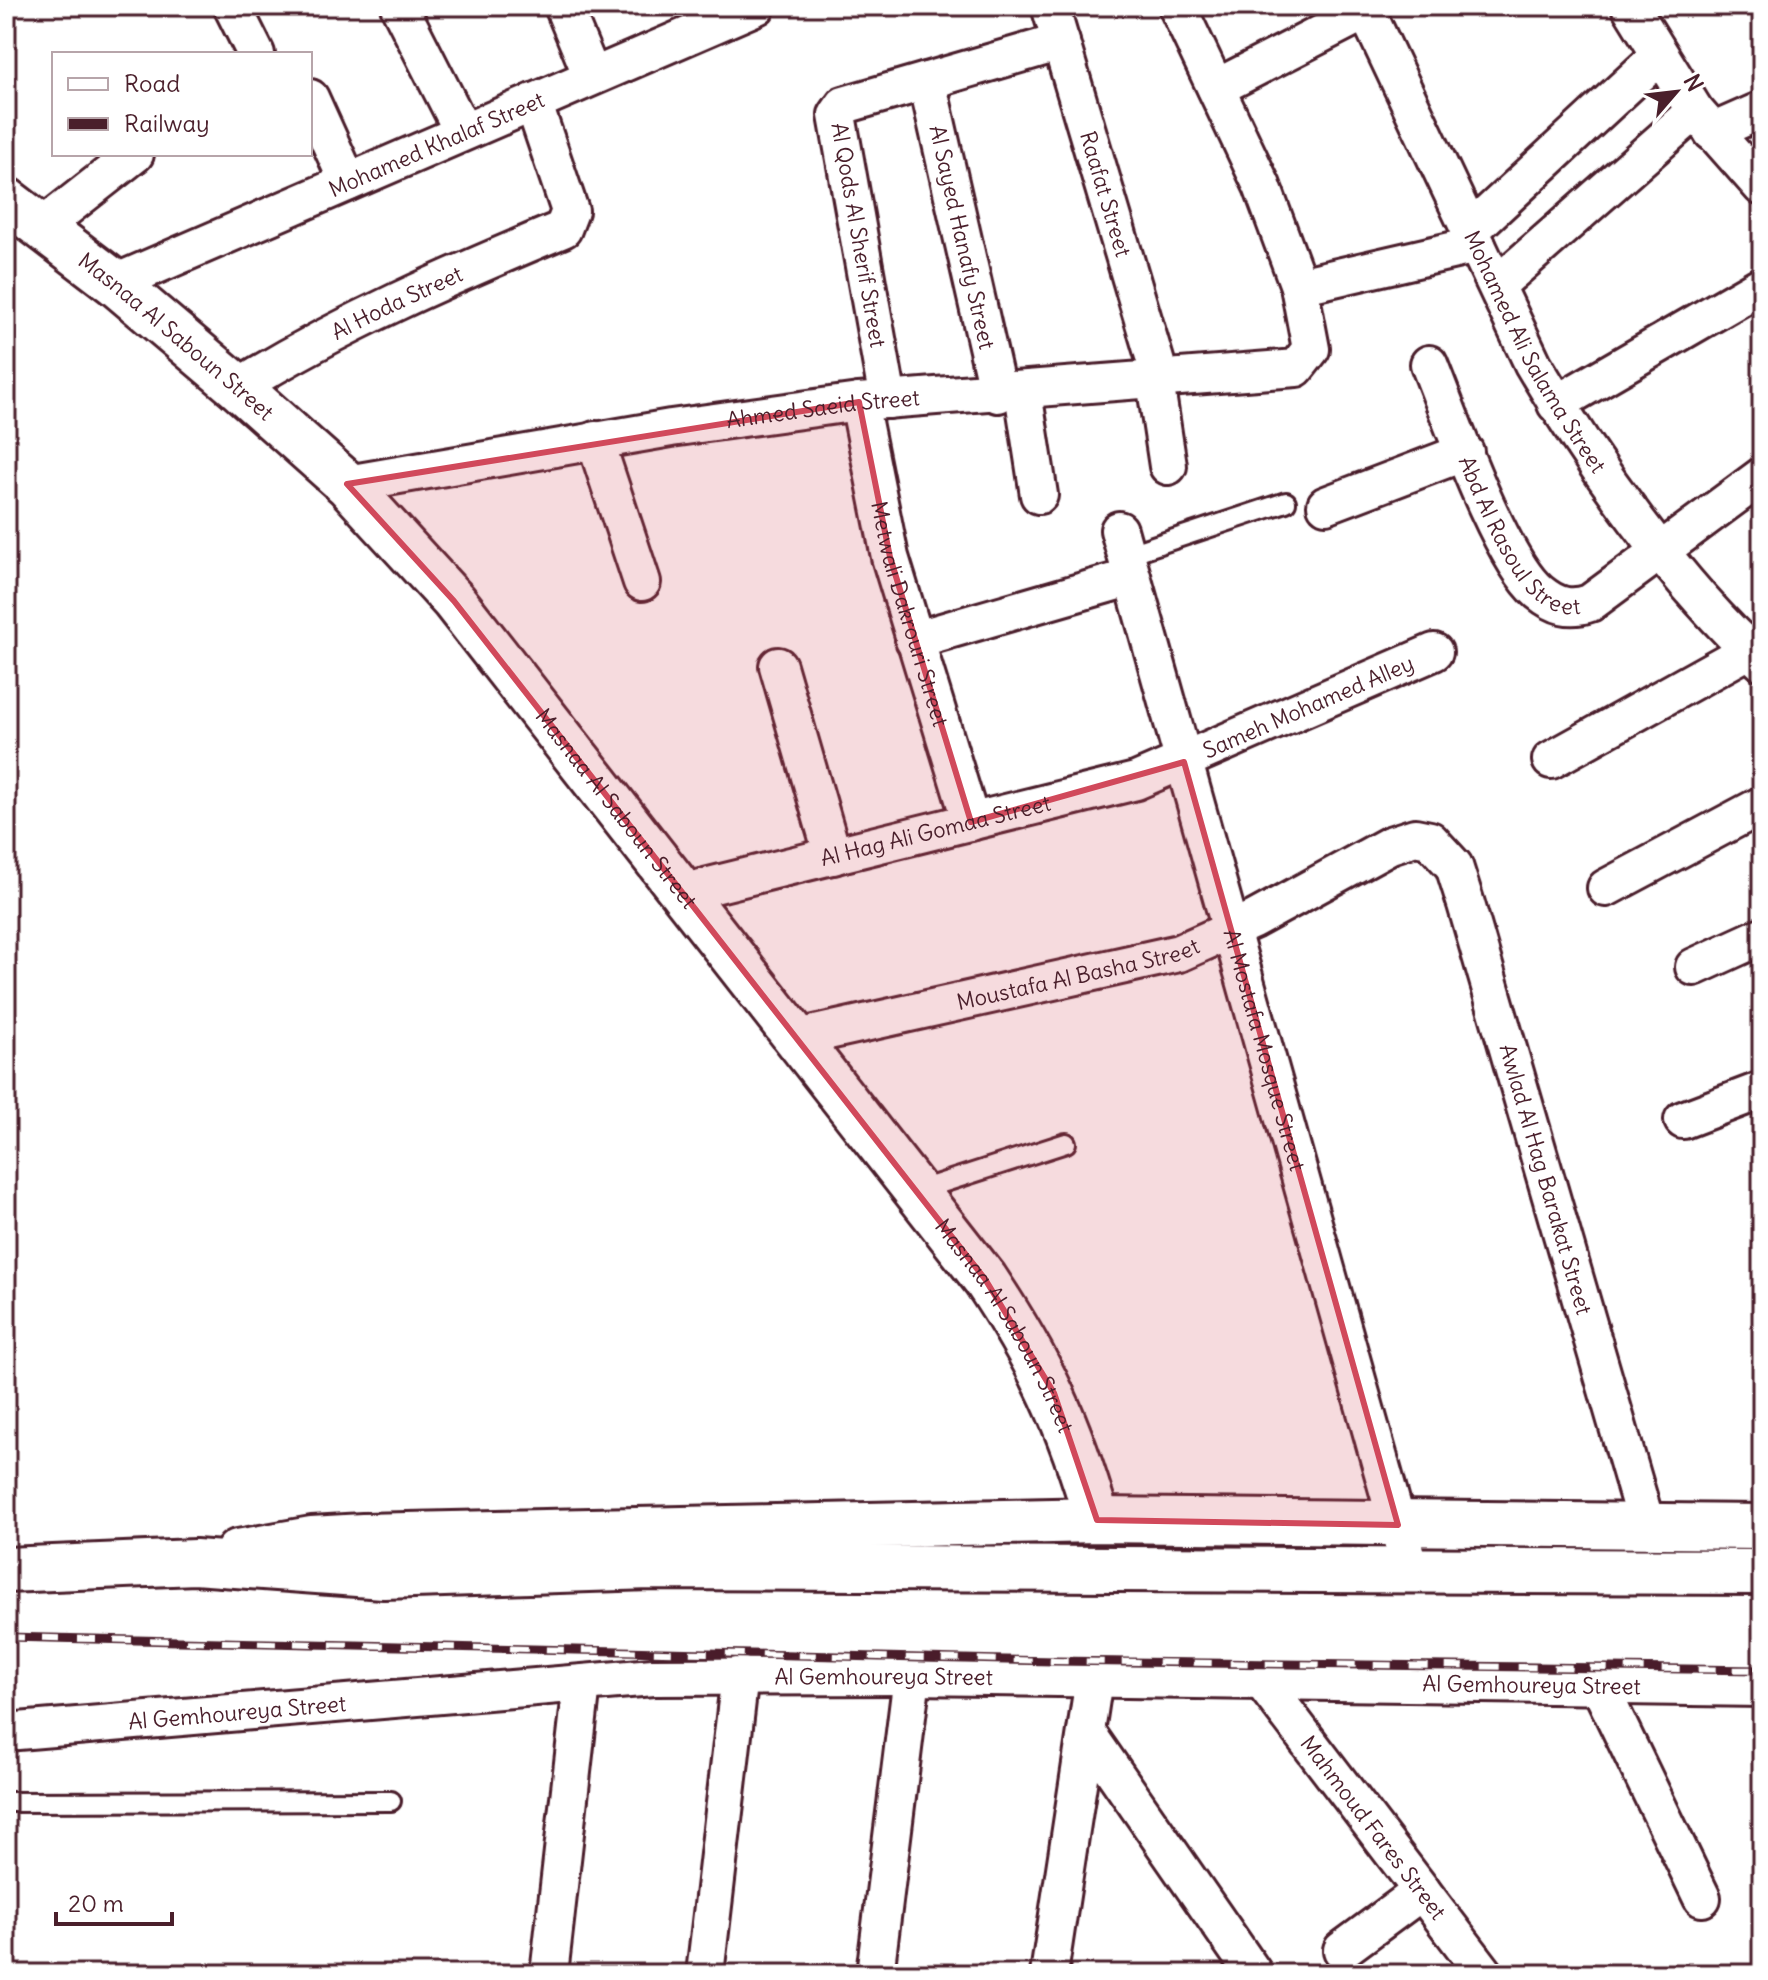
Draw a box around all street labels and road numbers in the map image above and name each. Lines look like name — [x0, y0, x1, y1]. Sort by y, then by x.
street label: Mohamed Khalaf Street — [324, 85, 549, 203]
street label: Al Qods Al Sherif Street — [825, 121, 893, 349]
street label: Al Sayed Hanafy Street — [923, 122, 1001, 352]
street label: Raafat Street — [1074, 128, 1138, 260]
street label: Mohamed Ali Salama Street — [1458, 226, 1612, 478]
street label: Masnaa Al Saboun Street — [73, 246, 280, 426]
street label: Al Hoda Street — [327, 260, 467, 346]
street label: Ahmed Saeid Street — [724, 383, 921, 434]
street label: Abd Al Rasoul Street — [1453, 452, 1582, 621]
street label: Metwali Dakrouri Street — [865, 499, 955, 730]
street label: Sameh Mohamed Alley — [1198, 649, 1418, 764]
street label: Masnaa Al Saboun Street — [529, 703, 703, 914]
street label: Al Hag Ali Gomaa Street — [818, 789, 1053, 872]
street label: Al Mostafa Mosque Street — [1217, 926, 1312, 1174]
street label: Moustafa Al Basha Street — [954, 932, 1204, 1016]
street label: Awlad Al Hag Barakat Street — [1493, 1041, 1599, 1318]
street label: Masnaa Al Saboun Street — [929, 1213, 1080, 1437]
street label: Al Gemhoureya Street — [774, 1662, 993, 1691]
street label: Al Gemhoureya Street — [1422, 1669, 1641, 1700]
street label: Al Gemhoureya Street — [127, 1689, 347, 1736]
street label: Mahmoud Fares Street — [1295, 1730, 1452, 1925]

